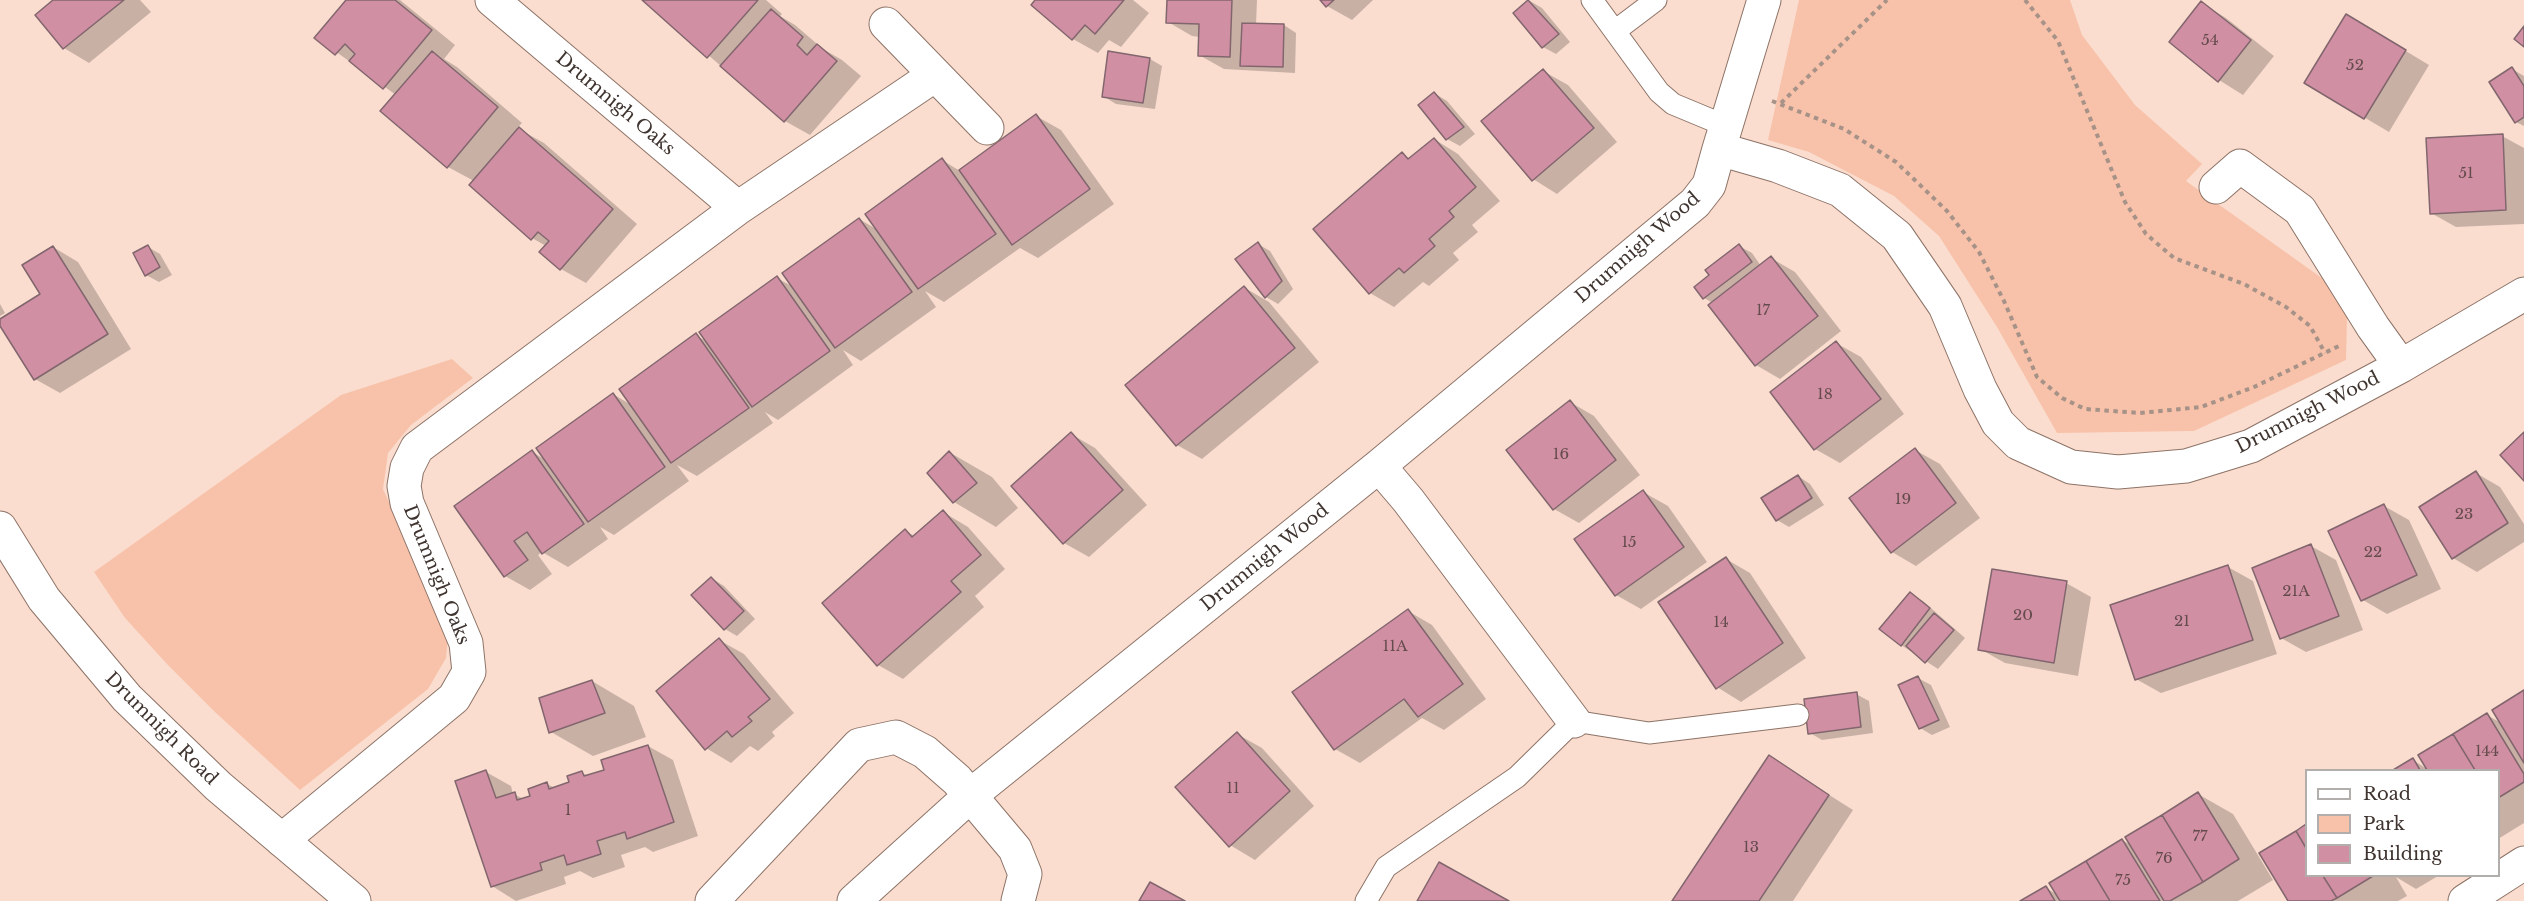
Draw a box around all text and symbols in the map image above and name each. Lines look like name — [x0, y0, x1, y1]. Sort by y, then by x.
house number: 54 — [2201, 32, 2219, 50]
street label: Drumnigh Oaks — [551, 48, 679, 160]
house number: 52 — [2346, 57, 2364, 75]
house number: 51 — [2458, 165, 2474, 183]
street label: Drumnigh Wood — [1571, 188, 1705, 308]
house number: 17 — [1756, 302, 1770, 320]
street label: Drumnigh Wood — [2233, 367, 2383, 459]
house number: 18 — [1817, 386, 1833, 404]
house number: 16 — [1553, 446, 1569, 464]
house number: 19 — [1895, 491, 1911, 509]
street label: Drumnigh Wood — [1197, 500, 1333, 616]
street label: Drumnigh Oaks — [398, 502, 474, 648]
house number: 23 — [2455, 506, 2473, 524]
house number: 15 — [1621, 534, 1637, 552]
house number: 22 — [2364, 544, 2382, 562]
house number: 21A — [2282, 583, 2310, 601]
house number: 20 — [2013, 607, 2033, 625]
house number: 21 — [2174, 613, 2190, 631]
house number: 14 — [1713, 614, 1729, 632]
house number: 11A — [1383, 638, 1407, 656]
street label: Drumnigh Road — [100, 668, 222, 790]
house number: 144 — [2475, 743, 2499, 761]
legend — [2305, 769, 2500, 877]
house number: 11 — [1226, 780, 1240, 798]
text: Road — [2363, 783, 2411, 805]
house number: 1 — [565, 802, 571, 820]
text: Park — [2363, 813, 2405, 835]
house number: 77 — [2192, 828, 2208, 846]
house number: 13 — [1743, 839, 1759, 857]
text: Building — [2363, 843, 2442, 865]
house number: 76 — [2155, 850, 2173, 868]
house number: 75 — [2115, 872, 2131, 890]

